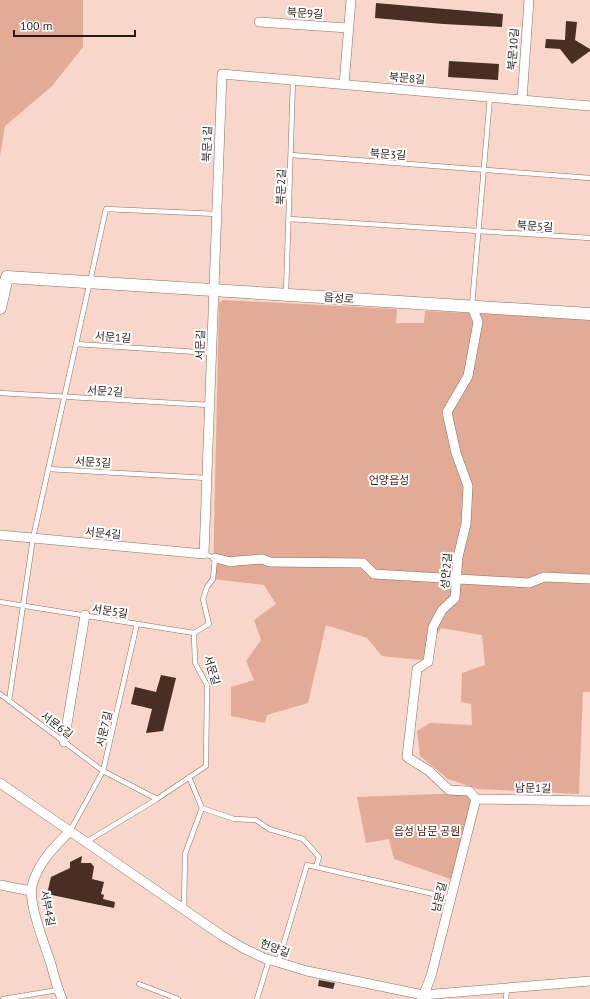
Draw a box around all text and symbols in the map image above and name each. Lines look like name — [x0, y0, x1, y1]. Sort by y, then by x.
street label: 북문9길 — [286, 5, 324, 21]
scale bar — [14, 12, 135, 38]
text: 100 m — [20, 18, 53, 33]
street label: 북문10길 — [505, 27, 521, 71]
street label: 북문8길 — [388, 69, 426, 87]
street label: 북문1길 — [199, 126, 215, 162]
street label: 북문3길 — [369, 146, 407, 162]
street label: 북문2길 — [273, 169, 289, 205]
street label: 북문5길 — [516, 218, 554, 234]
street label: 읍성로 — [323, 290, 355, 306]
street label: 서문1길 — [94, 329, 132, 345]
street label: 서문길 — [192, 330, 208, 360]
street label: 서문2길 — [86, 383, 124, 399]
street label: 서문3길 — [74, 454, 112, 470]
park label: 언양읍성 — [369, 473, 409, 487]
street label: 서문4길 — [84, 524, 122, 542]
street label: 성안2길 — [437, 552, 455, 590]
street label: 서문5길 — [91, 601, 129, 621]
street label: 서문길 — [201, 653, 223, 687]
street label: 서문6길 — [38, 708, 76, 742]
street label: 서문7길 — [93, 710, 115, 748]
street label: 남문1길 — [515, 781, 551, 795]
park label: 읍성 남문 공원 — [394, 824, 460, 838]
street label: 남문길 — [429, 881, 449, 913]
street label: 서부4길 — [38, 889, 58, 927]
street label: 헌양길 — [258, 936, 292, 960]

